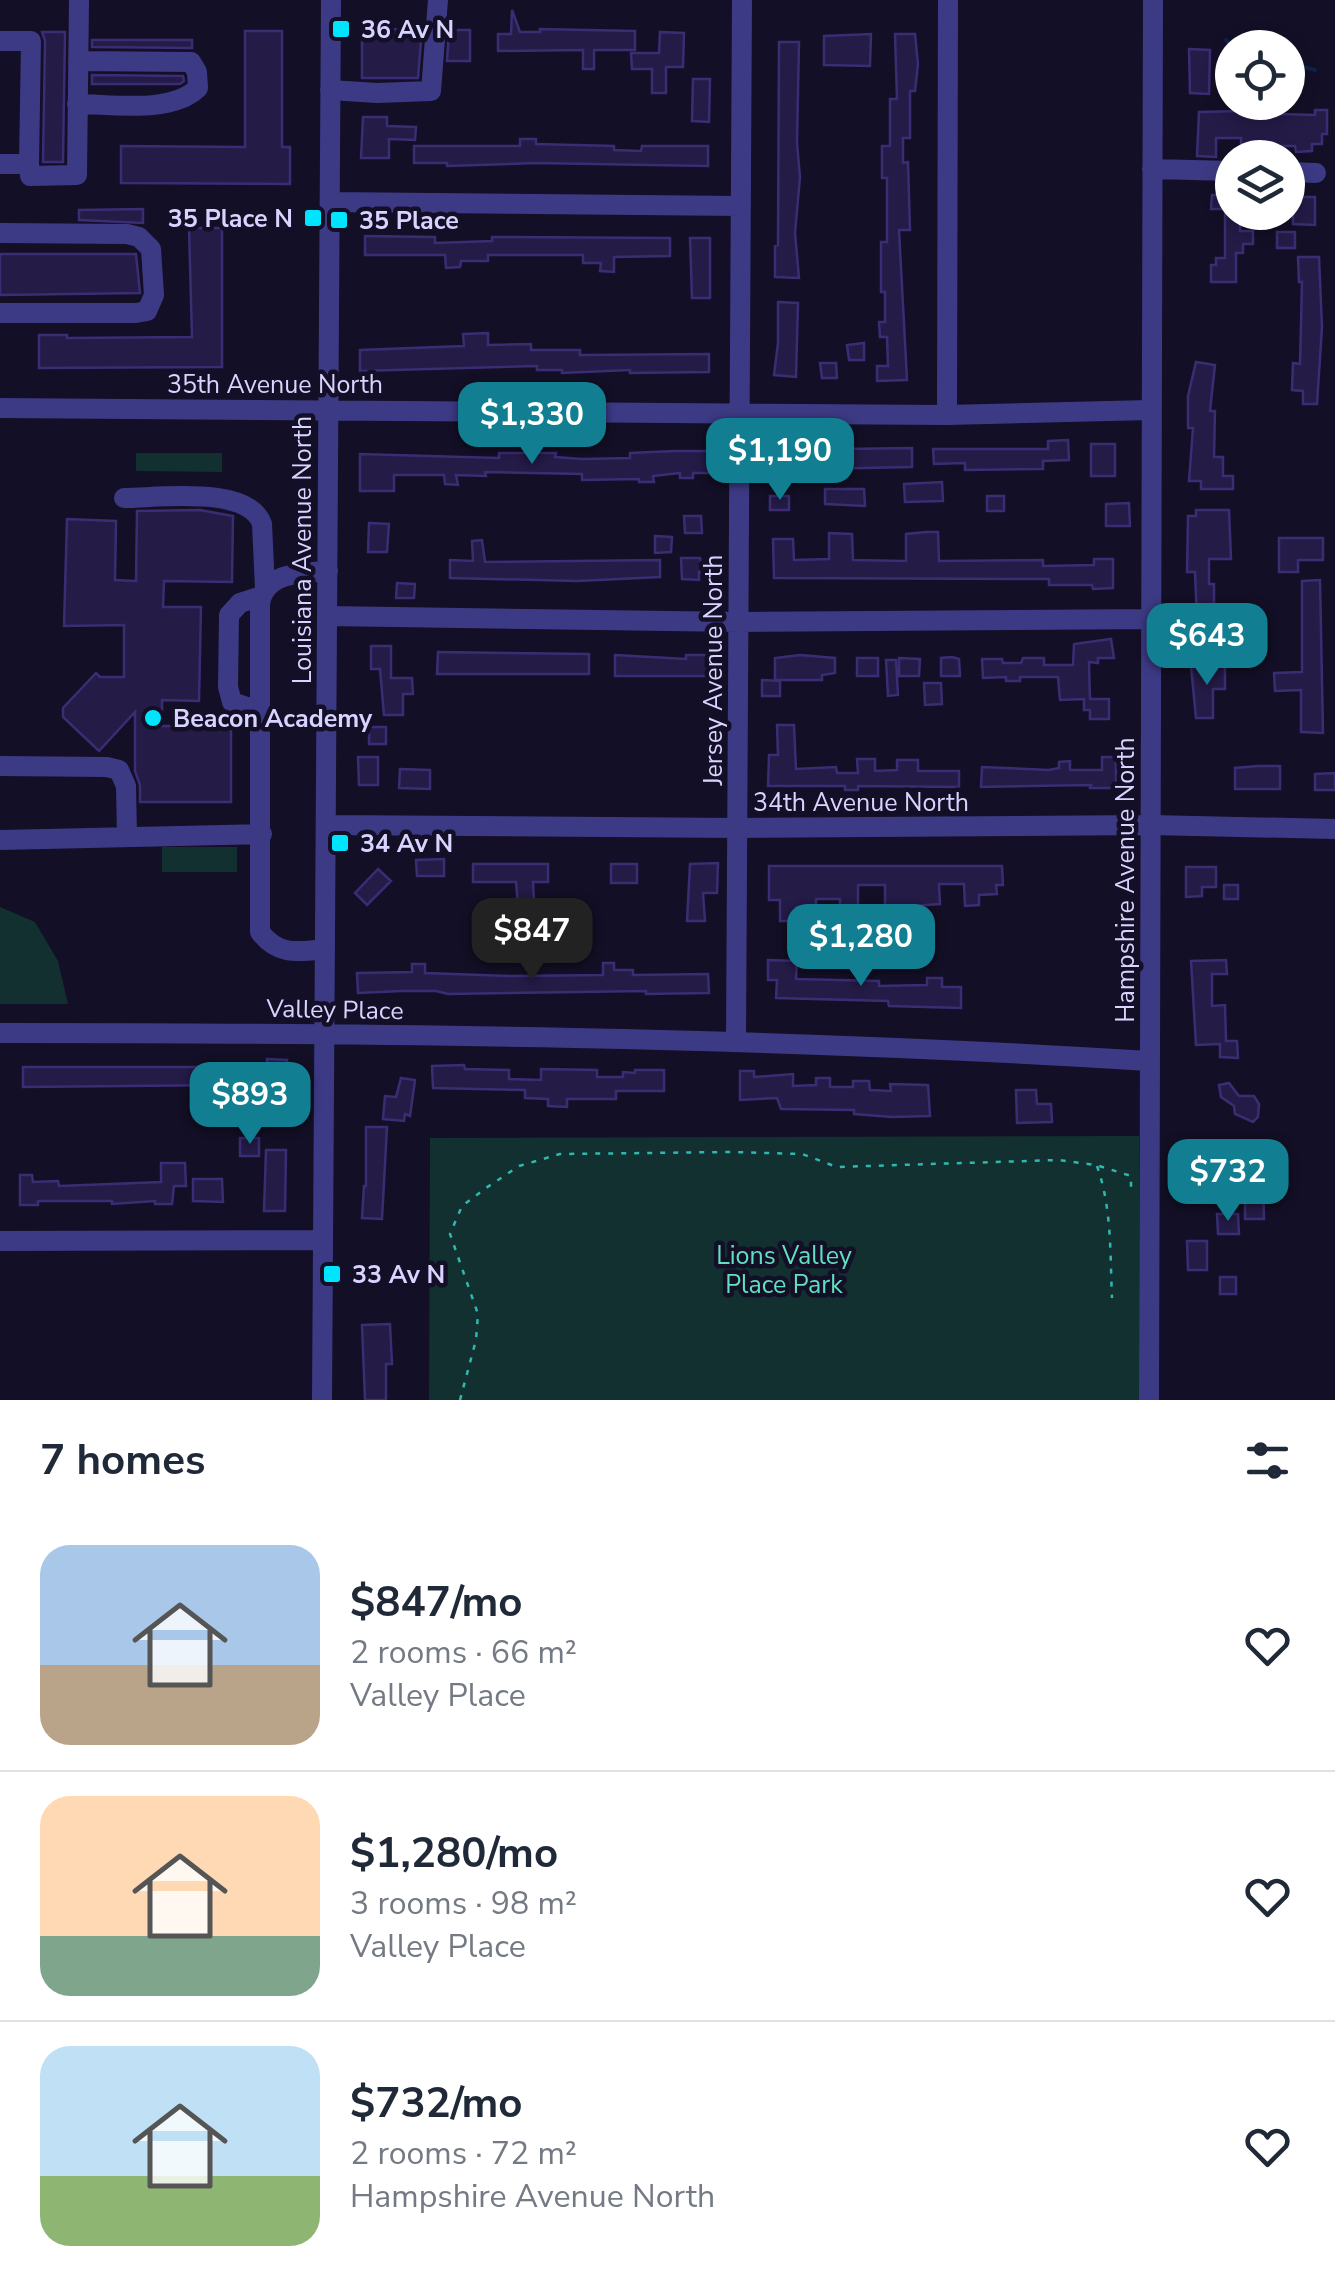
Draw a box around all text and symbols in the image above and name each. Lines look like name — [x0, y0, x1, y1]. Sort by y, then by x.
place label: 36 Av N — [361, 13, 454, 47]
marker: 36 Av N — [330, 18, 352, 40]
map controls — [1215, 30, 1305, 230]
button: locate — [1215, 30, 1305, 120]
button: layers — [1215, 140, 1305, 230]
place label: 35 Place N — [168, 202, 293, 236]
place label: 35 Place — [359, 204, 459, 238]
marker: 35 Place N — [302, 207, 324, 229]
marker: 35 Place — [328, 209, 350, 231]
street label: 35th Avenue North — [167, 368, 383, 402]
pin: $1,330 — [451, 382, 613, 467]
text: $1,330 — [480, 393, 584, 436]
street label: Louisiana Avenue North — [286, 416, 320, 684]
pin: $1,190 — [699, 418, 861, 503]
text: $1,190 — [728, 429, 832, 472]
street label: Jersey Avenue North — [697, 554, 731, 787]
pin: $643 — [1148, 603, 1266, 688]
text: $643 — [1169, 614, 1245, 657]
place label: Beacon Academy — [173, 702, 373, 736]
marker: Beacon Academy — [142, 707, 164, 729]
street label: Hampshire Avenue North — [1109, 737, 1143, 1023]
street label: 34th Avenue North — [753, 786, 969, 820]
place label: 34 Av N — [360, 827, 453, 861]
marker: 34 Av N — [329, 832, 351, 854]
pin: $847 — [473, 898, 591, 983]
pin: $1,280 — [780, 904, 942, 989]
text: $847 — [494, 909, 570, 952]
text: $1,280 — [809, 915, 913, 958]
street label: Valley Place — [265, 992, 404, 1028]
pin: $893 — [191, 1062, 309, 1147]
text: $893 — [212, 1073, 288, 1116]
pin: $732 — [1169, 1139, 1287, 1224]
text: $732 — [1190, 1150, 1266, 1193]
park label: Lions Valley Place Park — [716, 1239, 852, 1302]
place label: 33 Av N — [352, 1258, 445, 1292]
marker: 33 Av N — [321, 1263, 343, 1285]
text: 7 homes — [40, 1432, 205, 1489]
icon: filters — [1240, 1433, 1295, 1488]
text: $847/mo — [350, 1574, 522, 1631]
icon: home — [120, 1585, 240, 1705]
icon: heart — [1240, 1618, 1295, 1673]
text: 2 rooms · 66 m² — [350, 1631, 577, 1674]
text: Valley Place — [350, 1674, 526, 1717]
text: $1,280/mo — [350, 1825, 558, 1882]
icon: home — [120, 1836, 240, 1956]
icon: heart — [1240, 1869, 1295, 1924]
text: 3 rooms · 98 m² — [350, 1882, 577, 1925]
text: Valley Place — [350, 1925, 526, 1968]
text: $732/mo — [350, 2075, 522, 2132]
icon: home — [120, 2086, 240, 2206]
icon: heart — [1240, 2119, 1295, 2174]
text: 2 rooms · 72 m² — [350, 2132, 577, 2175]
text: Hampshire Avenue North — [350, 2175, 715, 2218]

